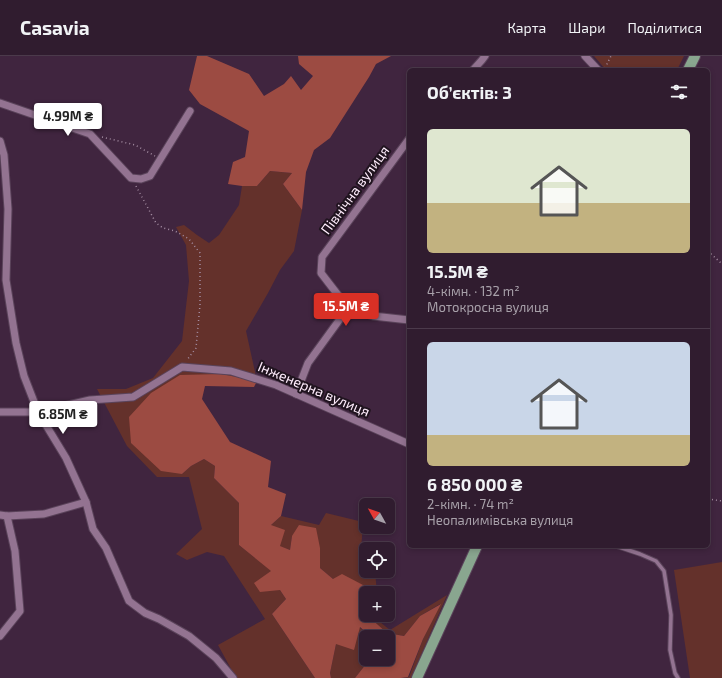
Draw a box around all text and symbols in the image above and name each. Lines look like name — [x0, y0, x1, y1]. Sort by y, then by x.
text: Casavia — [20, 16, 90, 39]
text: Карта — [507, 19, 546, 36]
text: Шари — [568, 19, 605, 36]
text: Поділитися — [627, 19, 702, 36]
icon: filters — [668, 81, 690, 103]
text: Об’єктів: 3 — [427, 82, 512, 102]
pin: 4.99M ₴ — [31, 103, 105, 137]
text: 4.99M ₴ — [43, 108, 93, 124]
street label: Північна вулиця — [317, 142, 392, 237]
icon: home — [523, 155, 595, 227]
text: 15.5M ₴ — [427, 261, 488, 281]
text: 4-кімн. · 132 m² — [427, 283, 520, 299]
pin: 15.5M ₴ — [309, 293, 383, 327]
text: 15.5M ₴ — [323, 298, 369, 314]
text: Мотокросна вулиця — [427, 299, 549, 315]
street label: Інженерна вулиця — [256, 357, 373, 420]
icon: home — [523, 368, 595, 440]
pin: 6.85M ₴ — [26, 401, 100, 435]
text: 6.85M ₴ — [38, 406, 88, 422]
text: 6 850 000 ₴ — [427, 474, 522, 494]
text: 2-кімн. · 74 m² — [427, 496, 514, 512]
north arrow — [359, 498, 395, 534]
map controls — [359, 498, 395, 666]
text: Неопалимівська вулиця — [427, 512, 573, 528]
button: locate — [359, 542, 395, 578]
button: + — [359, 586, 395, 622]
button: − — [359, 630, 395, 666]

